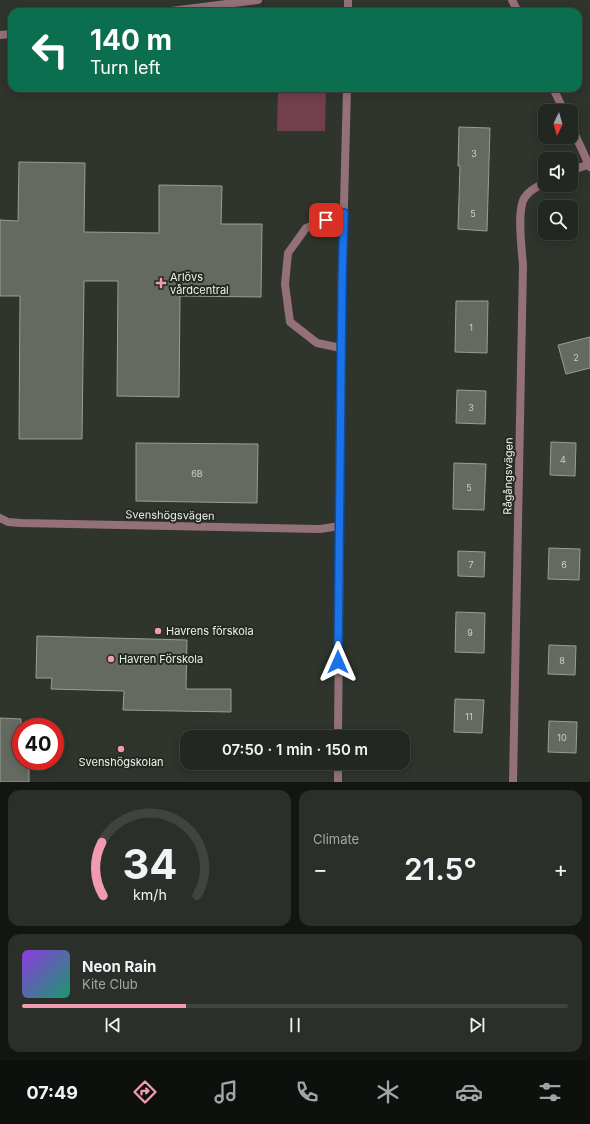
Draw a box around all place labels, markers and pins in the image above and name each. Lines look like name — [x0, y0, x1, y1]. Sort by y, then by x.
pin — [309, 203, 343, 237]
place label: Arlövs vårdcentral — [170, 270, 229, 297]
marker: Arlövs vårdcentral — [155, 277, 167, 289]
place label: Havrens förskola — [166, 624, 254, 638]
marker: Havrens förskola — [153, 626, 163, 636]
place label: Havren Förskola — [119, 652, 203, 666]
marker: Havren Förskola — [106, 654, 116, 664]
marker: Svenshögskolan — [116, 744, 126, 754]
place label: Svenshögskolan — [78, 755, 164, 769]

